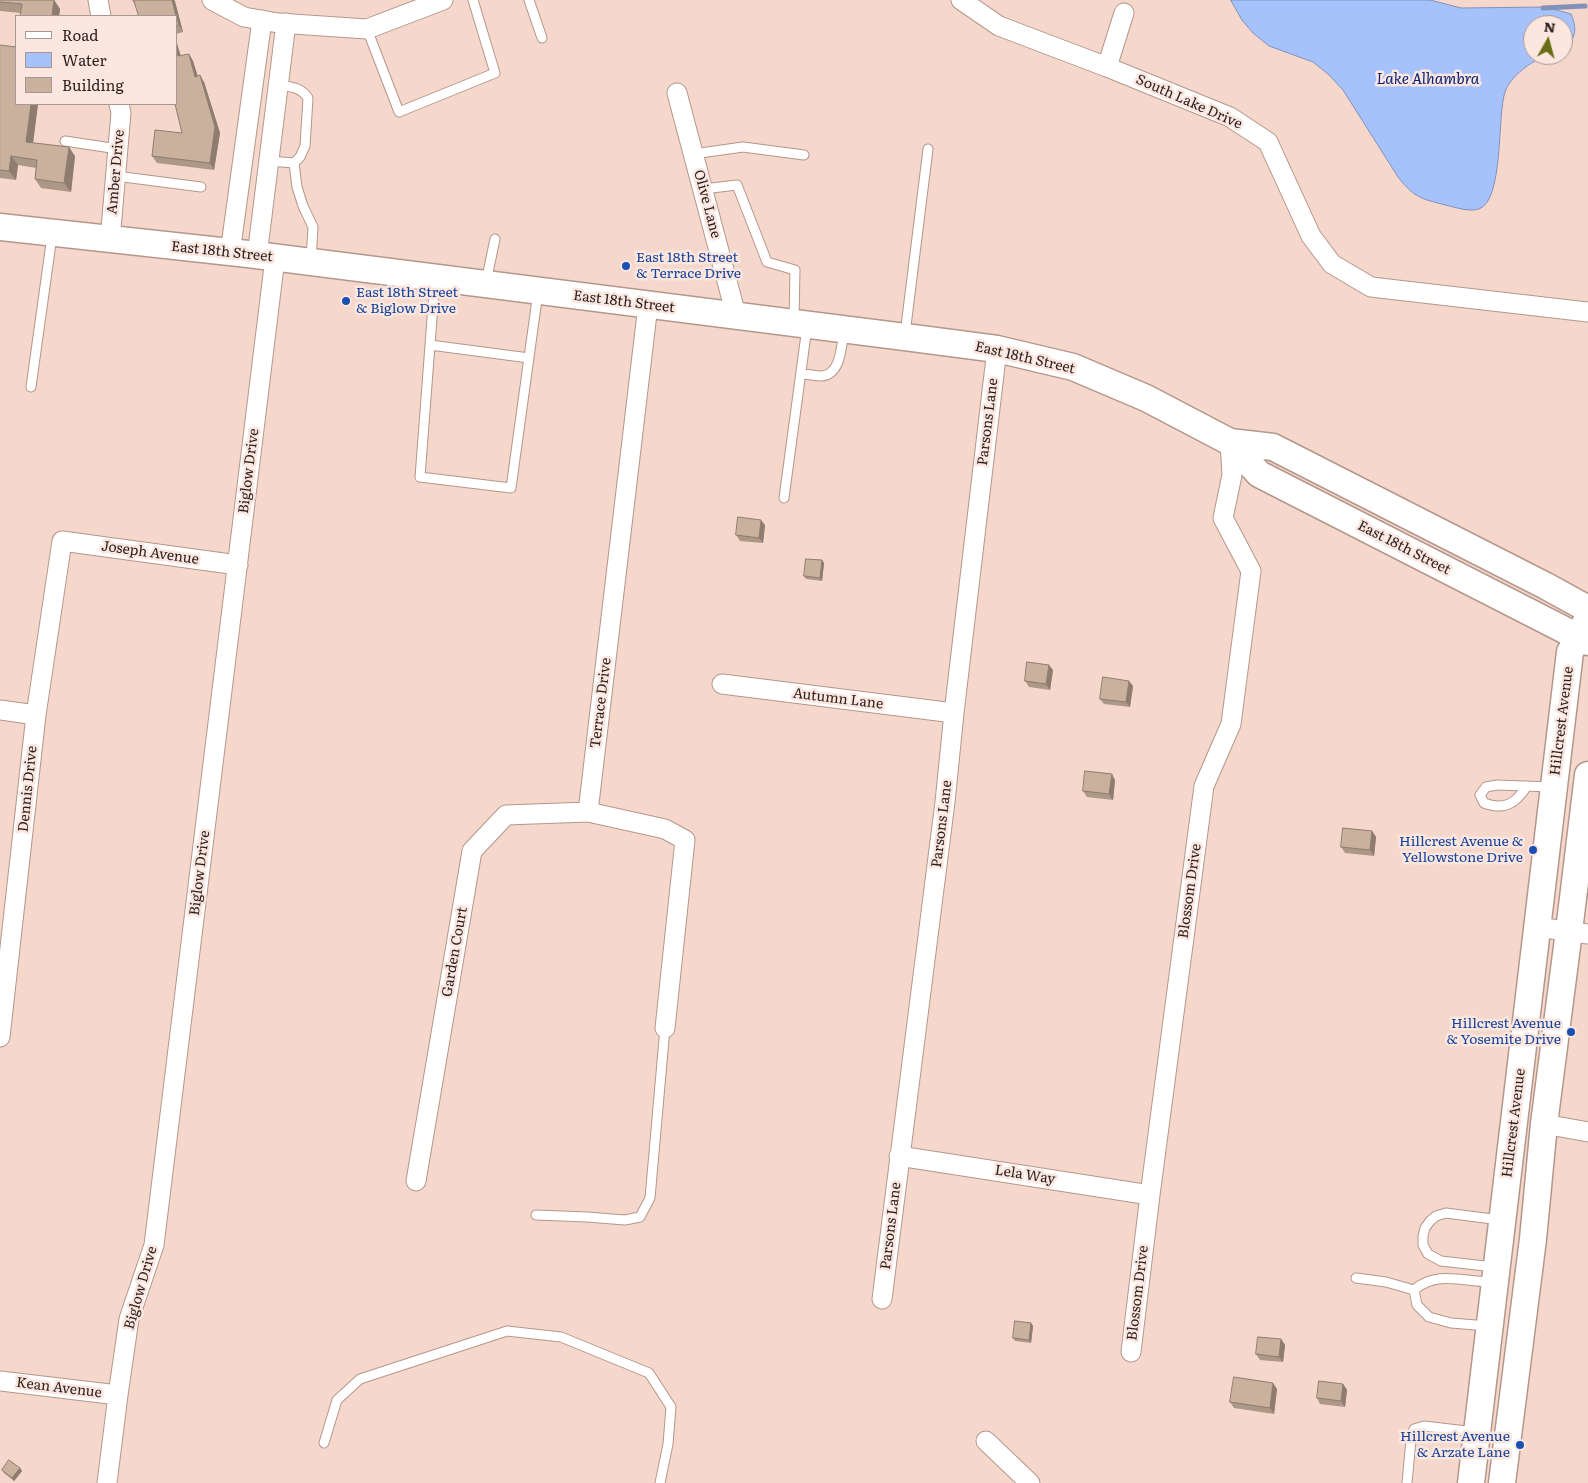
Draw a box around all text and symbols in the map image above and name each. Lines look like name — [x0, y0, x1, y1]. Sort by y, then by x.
legend — [15, 15, 178, 105]
north arrow — [1523, 15, 1573, 65]
text: N — [1543, 15, 1557, 37]
text: Road — [62, 23, 98, 46]
text: Water — [62, 48, 107, 71]
street label: South Lake Drive — [1133, 71, 1245, 133]
water label: Lake Alhambra — [1377, 71, 1479, 89]
text: Building — [62, 73, 124, 96]
street label: Amber Drive — [104, 129, 128, 215]
street label: Olive Lane — [690, 168, 724, 240]
street label: East 18th Street — [170, 238, 274, 266]
place label: East 18th Street & Terrace Drive — [636, 250, 741, 282]
marker: East 18th Street & Terrace Drive — [620, 260, 632, 272]
place label: East 18th Street & Biglow Drive — [356, 285, 458, 318]
street label: East 18th Street — [572, 287, 676, 317]
marker: East 18th Street & Biglow Drive — [340, 295, 352, 307]
street label: East 18th Street — [973, 338, 1077, 378]
street label: Parsons Lane — [974, 377, 1002, 467]
street label: Biglow Drive — [235, 427, 263, 515]
street label: East 18th Street — [1355, 517, 1453, 579]
street label: Joseph Avenue — [100, 538, 200, 568]
street label: Terrace Drive — [587, 657, 615, 749]
street label: Hillcrest Avenue — [1547, 665, 1577, 777]
street label: Autumn Lane — [792, 685, 884, 713]
street label: Dennis Drive — [15, 745, 41, 833]
street label: Parsons Lane — [928, 779, 956, 869]
street label: Biglow Drive — [186, 829, 214, 917]
place label: Hillcrest Avenue & Yellowstone Drive — [1399, 834, 1523, 866]
street label: Blossom Drive — [1175, 842, 1205, 940]
marker: Hillcrest Avenue & Yellowstone Drive — [1527, 844, 1539, 856]
street label: Garden Court — [439, 906, 471, 998]
place label: Hillcrest Avenue & Yosemite Drive — [1446, 1016, 1561, 1048]
marker: Hillcrest Avenue & Yosemite Drive — [1565, 1026, 1577, 1038]
street label: Hillcrest Avenue — [1499, 1067, 1529, 1179]
street label: Lela Way — [994, 1162, 1056, 1188]
street label: Parsons Lane — [877, 1181, 905, 1271]
street label: Biglow Drive — [121, 1244, 161, 1332]
street label: Blossom Drive — [1124, 1245, 1152, 1341]
street label: Kean Avenue — [15, 1374, 103, 1402]
place label: Hillcrest Avenue & Arzate Lane — [1400, 1429, 1510, 1461]
marker: Hillcrest Avenue & Arzate Lane — [1514, 1439, 1526, 1451]

